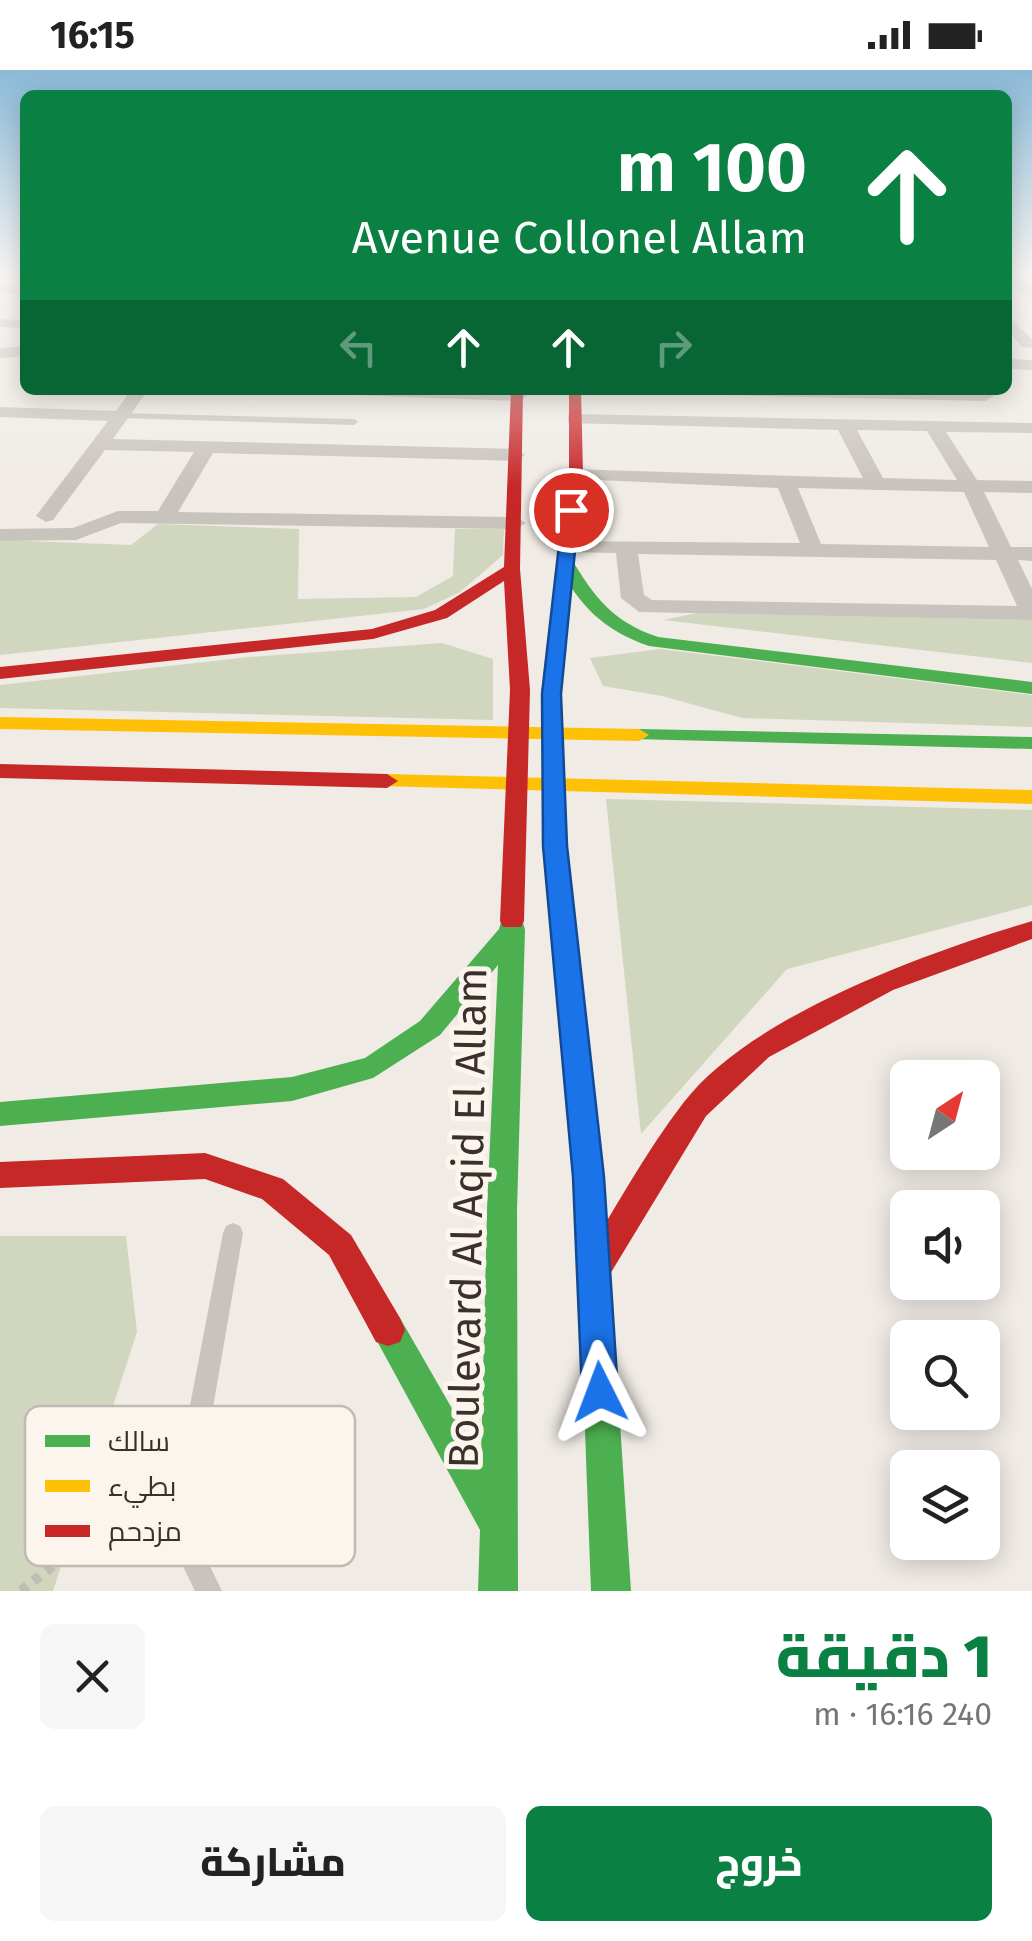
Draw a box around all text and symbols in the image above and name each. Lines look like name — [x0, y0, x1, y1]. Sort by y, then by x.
text: 16:15 — [50, 12, 135, 58]
text: 100 m — [617, 126, 807, 210]
icon: ahead — [842, 130, 972, 260]
text: Avenue Collonel Allam — [352, 211, 807, 265]
icon: left — [331, 320, 386, 375]
icon: ahead — [436, 320, 491, 375]
icon: ahead — [541, 320, 596, 375]
icon: right — [646, 320, 701, 375]
pin — [529, 468, 614, 553]
icon: arrive — [544, 483, 599, 538]
street label: Boulevard Al Aqid El Allam — [439, 967, 497, 1469]
north arrow — [890, 1060, 1000, 1170]
map controls — [890, 1060, 1000, 1560]
button: sound — [890, 1190, 1000, 1300]
button: search — [890, 1320, 1000, 1430]
position arrow — [548, 1340, 652, 1444]
legend — [25, 1406, 355, 1566]
text: سالك — [108, 1425, 170, 1458]
button: layers — [890, 1450, 1000, 1560]
text: بطيء — [108, 1470, 176, 1508]
text: مزدحم — [108, 1515, 182, 1551]
text: 1 دقيقة — [776, 1621, 992, 1693]
button: close — [40, 1624, 145, 1729]
text: 240 m · 16:16 — [813, 1695, 992, 1733]
button: مشاركة — [40, 1806, 506, 1921]
button: خروج — [526, 1806, 992, 1921]

